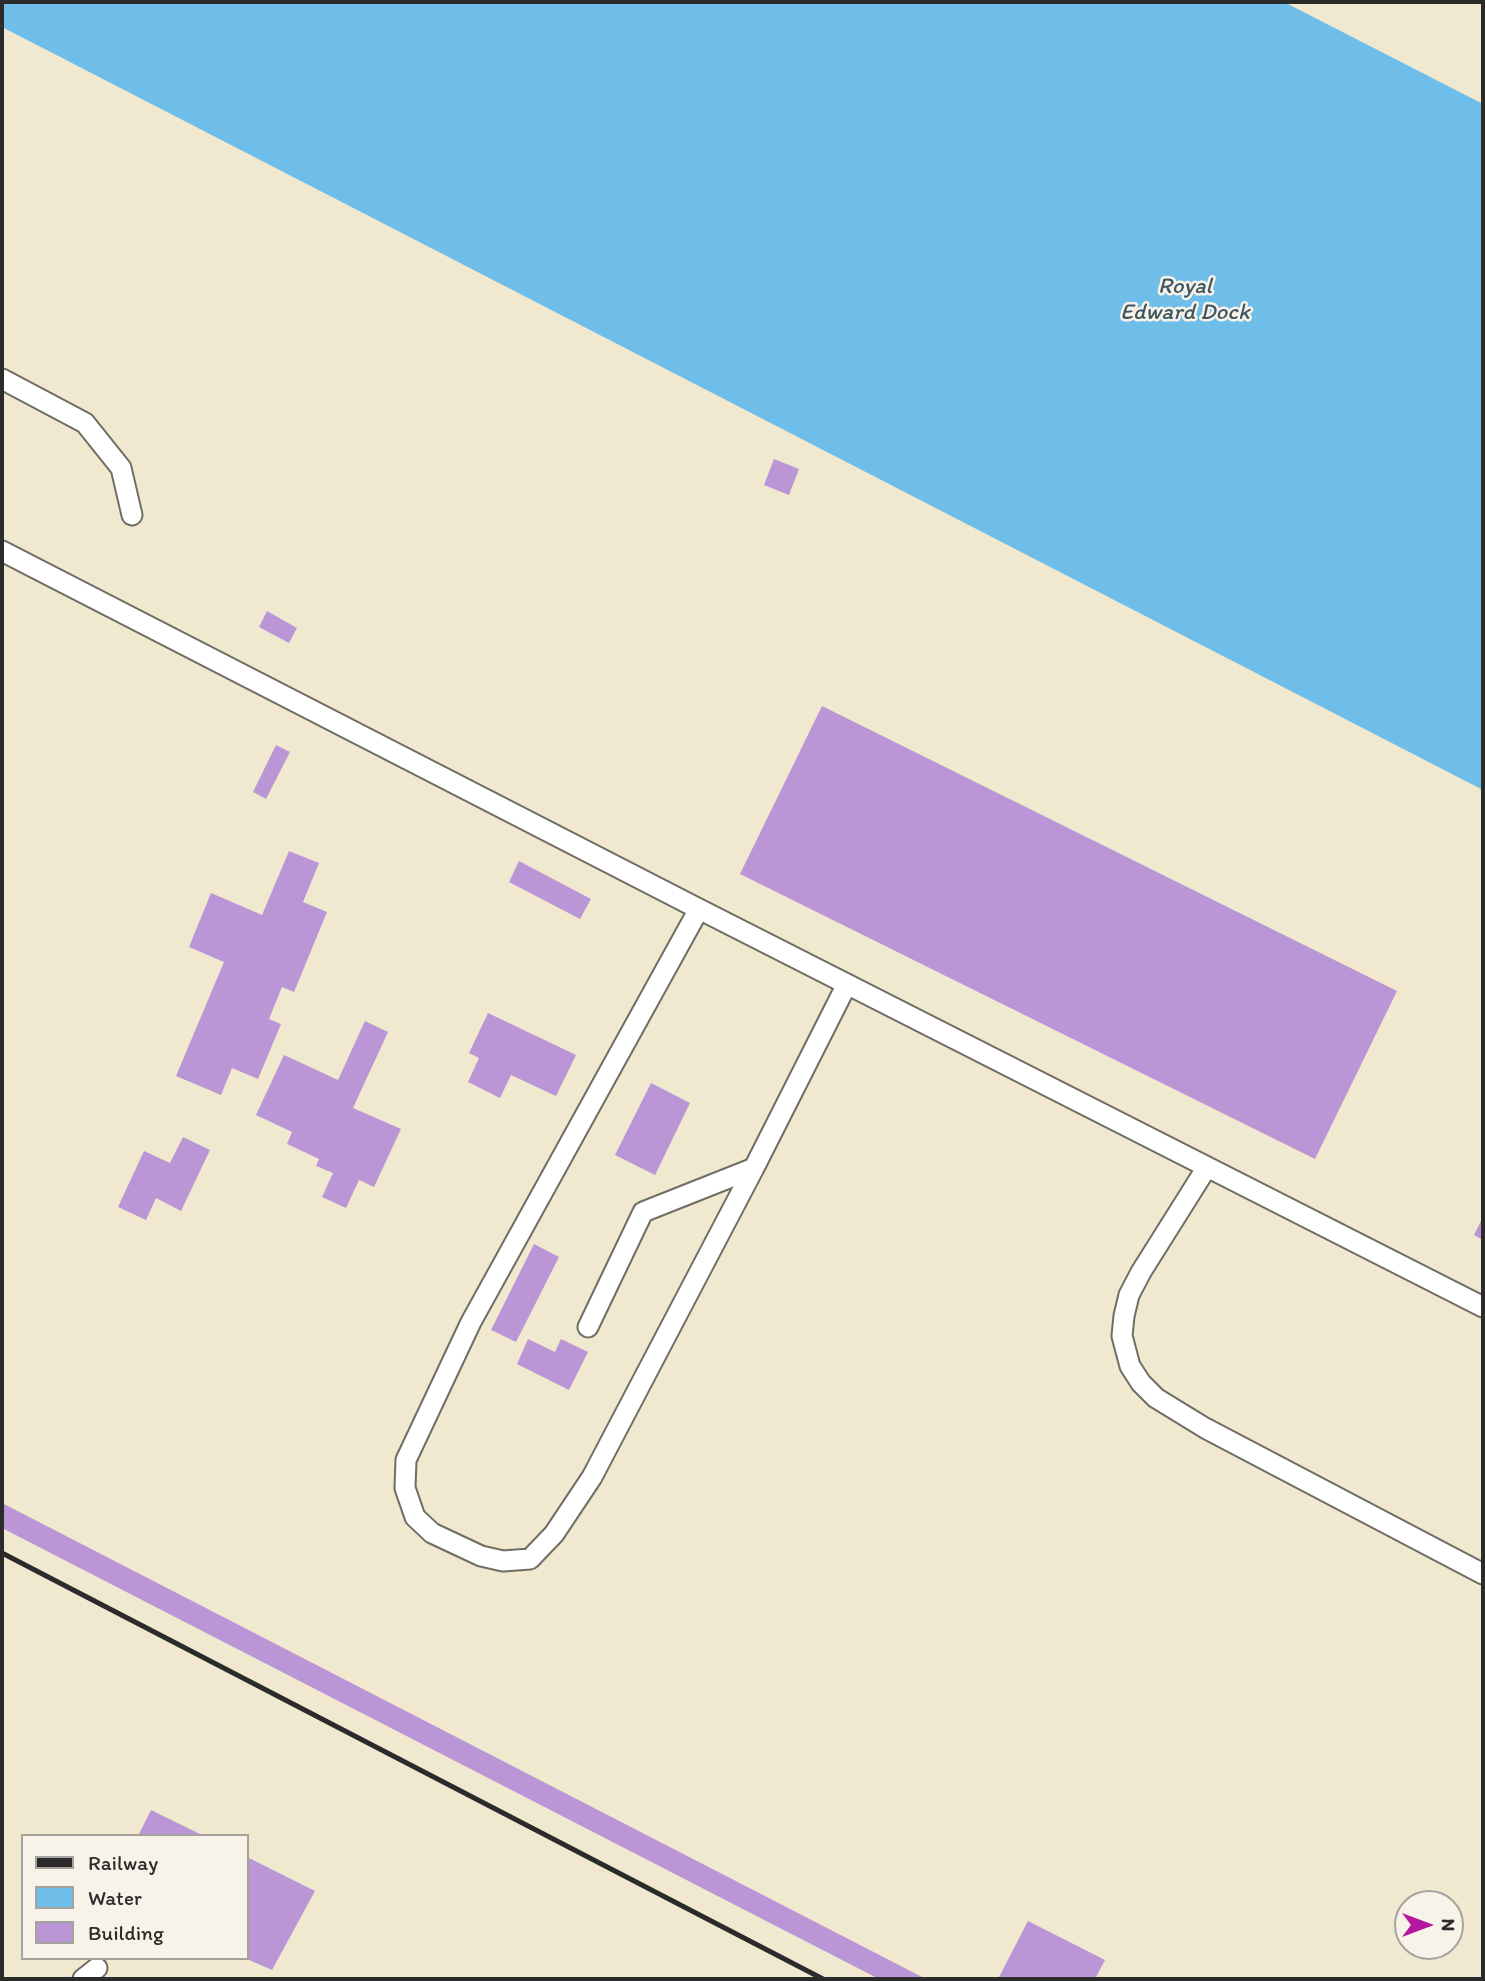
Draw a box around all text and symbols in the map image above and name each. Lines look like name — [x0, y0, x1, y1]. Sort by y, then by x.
water label: Royal Edward Dock — [1120, 273, 1250, 327]
legend — [21, 1834, 248, 1960]
text: Railway — [88, 1850, 158, 1875]
text: Water — [88, 1885, 142, 1910]
north arrow — [1394, 1890, 1464, 1960]
text: N — [1437, 1919, 1460, 1931]
text: Building — [88, 1920, 164, 1945]

